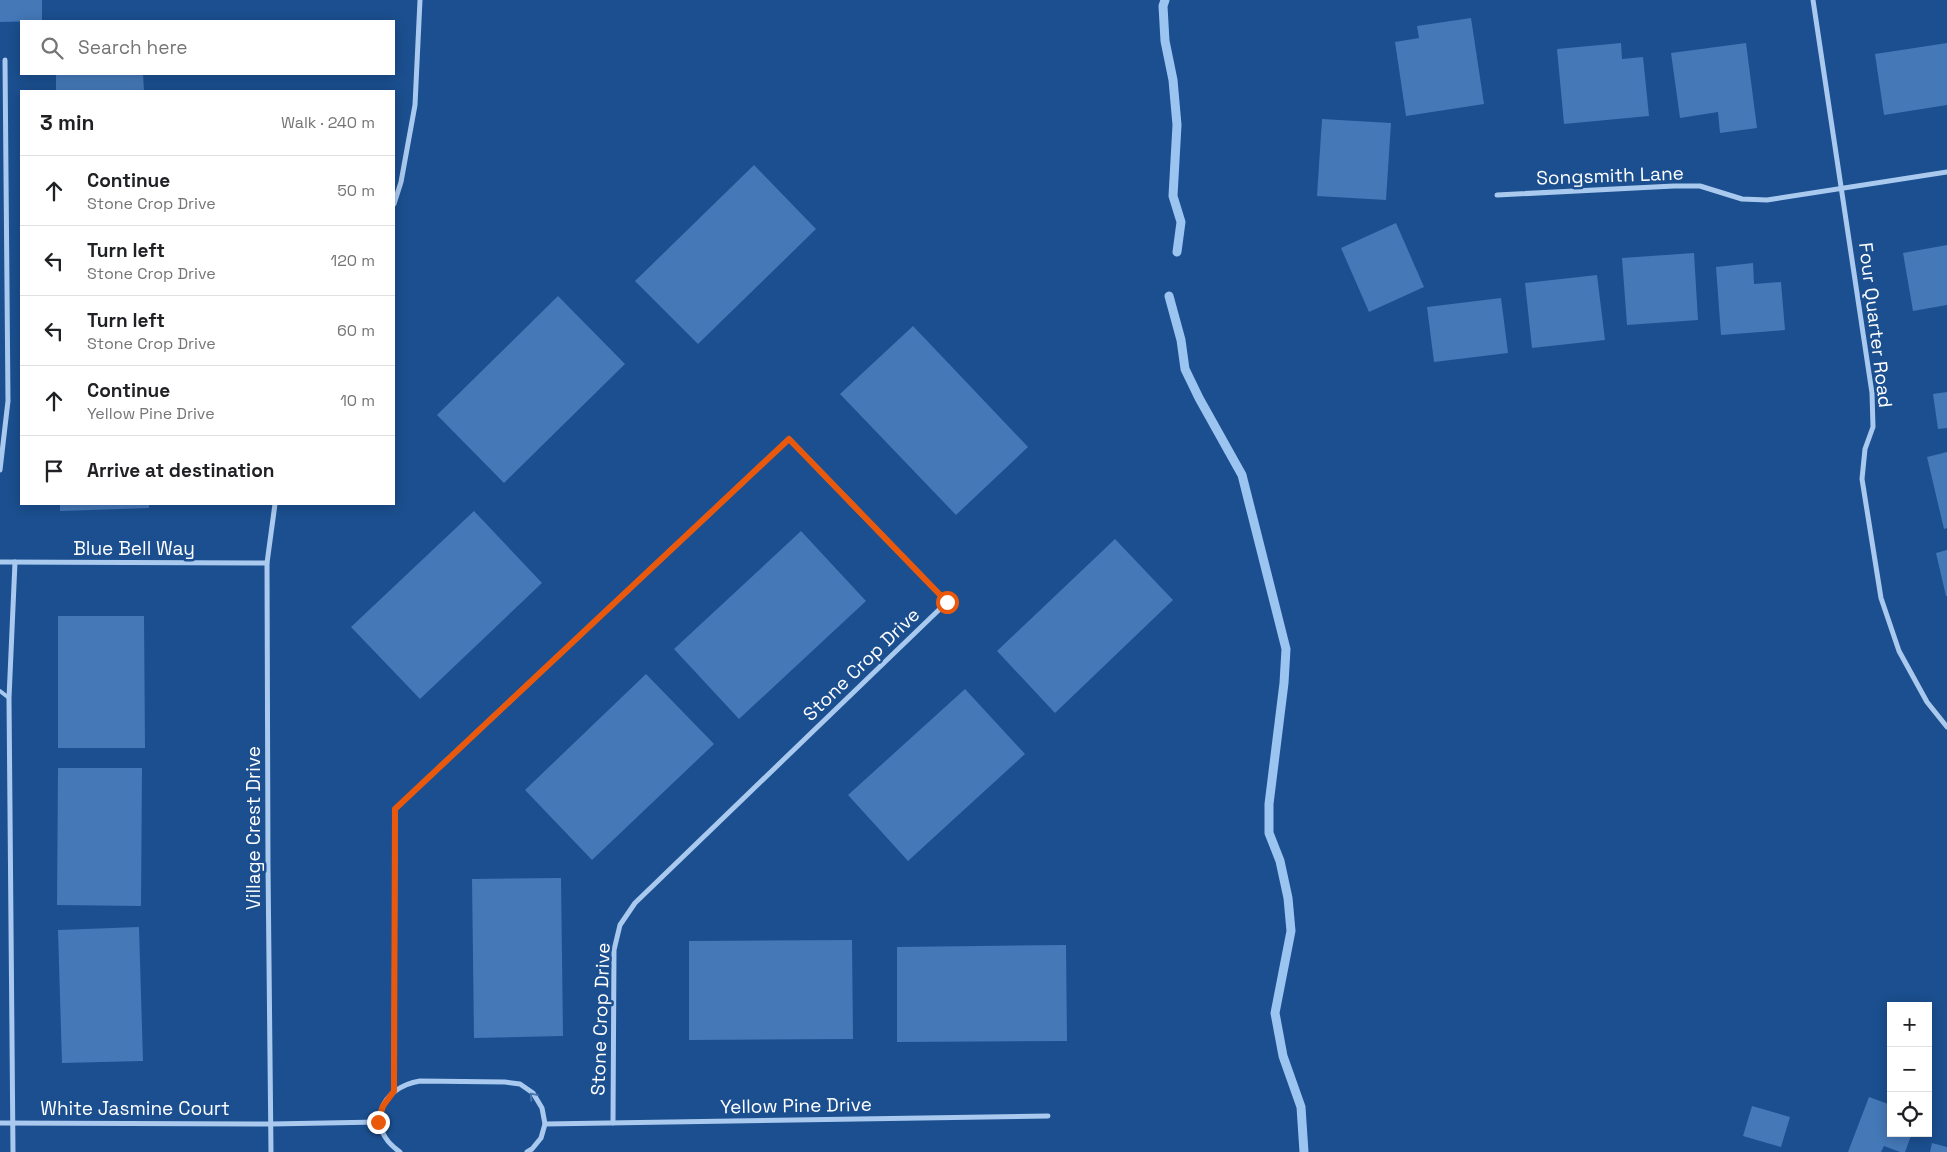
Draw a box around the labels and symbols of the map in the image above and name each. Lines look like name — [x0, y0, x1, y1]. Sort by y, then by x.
street label: Songsmith Lane — [1536, 160, 1684, 191]
street label: Four Quarter Road — [1853, 241, 1898, 409]
street label: Blue Bell Way — [73, 536, 195, 561]
route start — [936, 591, 959, 614]
street label: Stone Crop Drive — [798, 602, 925, 726]
street label: Village Crest Drive — [241, 746, 266, 910]
street label: Stone Crop Drive — [585, 942, 616, 1096]
one-way arrow — [530, 1092, 539, 1101]
street label: Yellow Pine Drive — [720, 1092, 872, 1119]
street label: White Jasmine Court — [40, 1096, 230, 1121]
route end — [367, 1111, 390, 1134]

